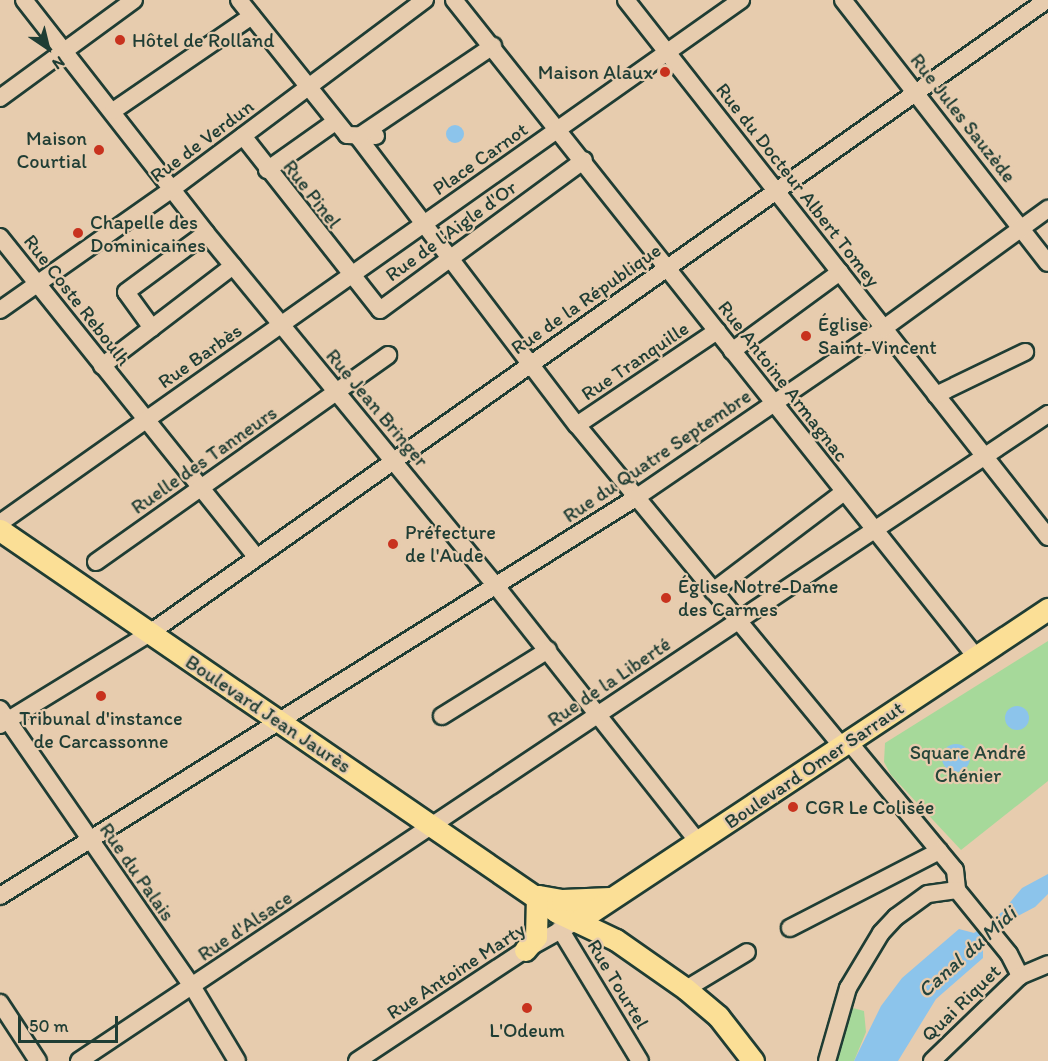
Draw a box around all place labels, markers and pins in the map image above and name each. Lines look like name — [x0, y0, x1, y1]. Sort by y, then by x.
place label: Hôtel de Rolland — [132, 28, 274, 52]
marker: Hôtel de Rolland — [113, 33, 127, 47]
place label: Maison Alaux — [538, 60, 653, 84]
marker: Maison Alaux — [658, 65, 672, 79]
place label: Maison Courtial — [16, 126, 87, 173]
marker: Maison Courtial — [92, 143, 106, 157]
place label: Chapelle des Dominicaines — [90, 210, 206, 257]
marker: Chapelle des Dominicaines — [71, 226, 85, 240]
place label: Église Saint-Vincent — [818, 312, 937, 359]
marker: Église Saint-Vincent — [799, 329, 813, 343]
place label: Préfecture de l'Aude — [405, 520, 496, 567]
marker: Préfecture de l'Aude — [386, 537, 400, 551]
place label: Église Notre-Dame des Carmes — [678, 574, 839, 621]
marker: Église Notre-Dame des Carmes — [659, 591, 673, 605]
marker: Tribunal d'instance de Carcassonne — [94, 689, 108, 703]
place label: Tribunal d'instance de Carcassonne — [20, 706, 182, 753]
place label: CGR Le Colisée — [805, 795, 935, 819]
marker: CGR Le Colisée — [786, 800, 800, 814]
marker: L'Odeum — [520, 1001, 534, 1015]
place label: L'Odeum — [489, 1018, 565, 1042]

